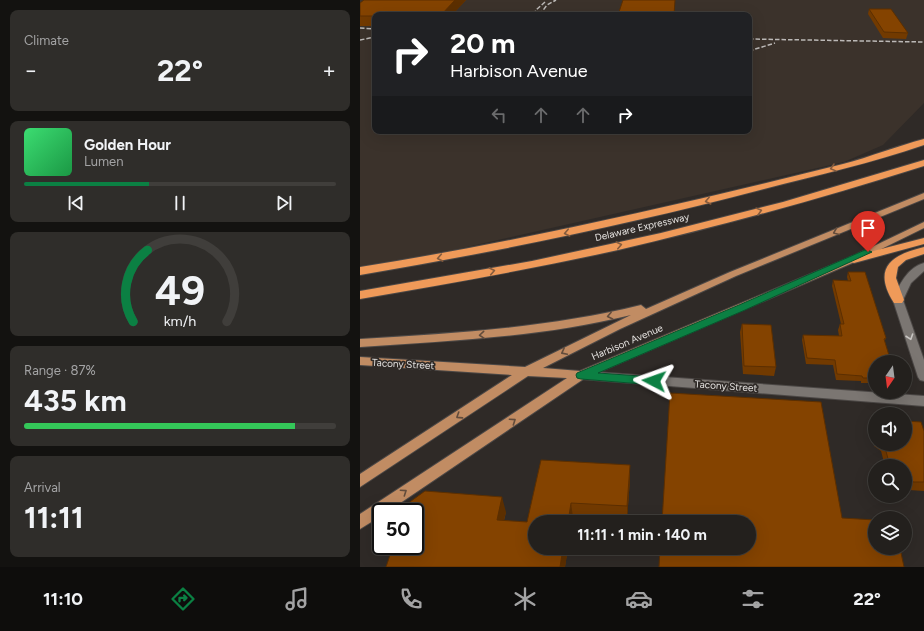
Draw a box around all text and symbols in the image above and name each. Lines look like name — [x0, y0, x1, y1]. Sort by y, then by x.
text: 20 m — [450, 26, 515, 60]
icon: right — [384, 28, 436, 80]
text: Climate — [24, 33, 69, 48]
text: 22° — [157, 52, 203, 89]
text: − — [24, 57, 38, 84]
text: + — [322, 57, 336, 84]
text: Harbison Avenue — [450, 60, 588, 82]
icon: left — [488, 104, 510, 126]
icon: ahead — [530, 104, 552, 126]
icon: ahead — [572, 104, 594, 126]
icon: right — [614, 104, 636, 126]
text: Golden Hour — [84, 136, 171, 154]
text: Lumen — [84, 154, 123, 169]
one-way arrow — [830, 163, 837, 172]
icon: previous — [65, 192, 87, 214]
icon: pause — [169, 192, 191, 214]
icon: next — [273, 192, 295, 214]
one-way arrow — [704, 196, 711, 204]
one-way arrow — [755, 207, 762, 216]
street label: Delaware Expressway — [594, 210, 691, 244]
pin — [851, 211, 885, 252]
icon: arrive — [857, 217, 879, 239]
one-way arrow — [833, 227, 841, 235]
one-way arrow — [564, 228, 570, 236]
one-way arrow — [616, 242, 622, 250]
one-way arrow — [436, 253, 443, 262]
text: 49 — [155, 264, 205, 314]
one-way arrow — [489, 268, 495, 276]
text: km/h — [164, 311, 196, 329]
one-way arrow — [607, 312, 614, 320]
street label: Harbison Avenue — [589, 321, 665, 363]
one-way arrow — [479, 330, 485, 339]
one-way arrow — [906, 333, 914, 340]
one-way arrow — [561, 347, 568, 355]
north arrow — [868, 355, 912, 399]
map controls — [868, 355, 912, 555]
street label: Tacony Street — [371, 356, 435, 372]
position arrow — [633, 360, 675, 402]
text: Range · 87% — [24, 363, 96, 378]
street label: Tacony Street — [694, 377, 758, 395]
text: 435 km — [24, 382, 127, 419]
button: sound — [868, 407, 912, 451]
one-way arrow — [457, 411, 464, 418]
one-way arrow — [508, 418, 515, 425]
button: search — [868, 459, 912, 503]
text: Arrival — [24, 480, 61, 495]
one-way arrow — [400, 490, 407, 497]
text: 11:11 — [24, 499, 84, 536]
speed limit sign: 50 — [372, 503, 424, 555]
button: layers — [868, 511, 912, 555]
text: 11:11 · 1 min · 140 m — [577, 526, 707, 544]
icon: directions — [169, 585, 197, 613]
icon: music — [283, 585, 311, 613]
icon: phone — [397, 585, 425, 613]
icon: climate — [511, 585, 539, 613]
icon: car — [625, 585, 653, 613]
icon: filters — [739, 585, 767, 613]
text: 11:10 — [43, 588, 83, 610]
text: 22° — [853, 588, 881, 610]

